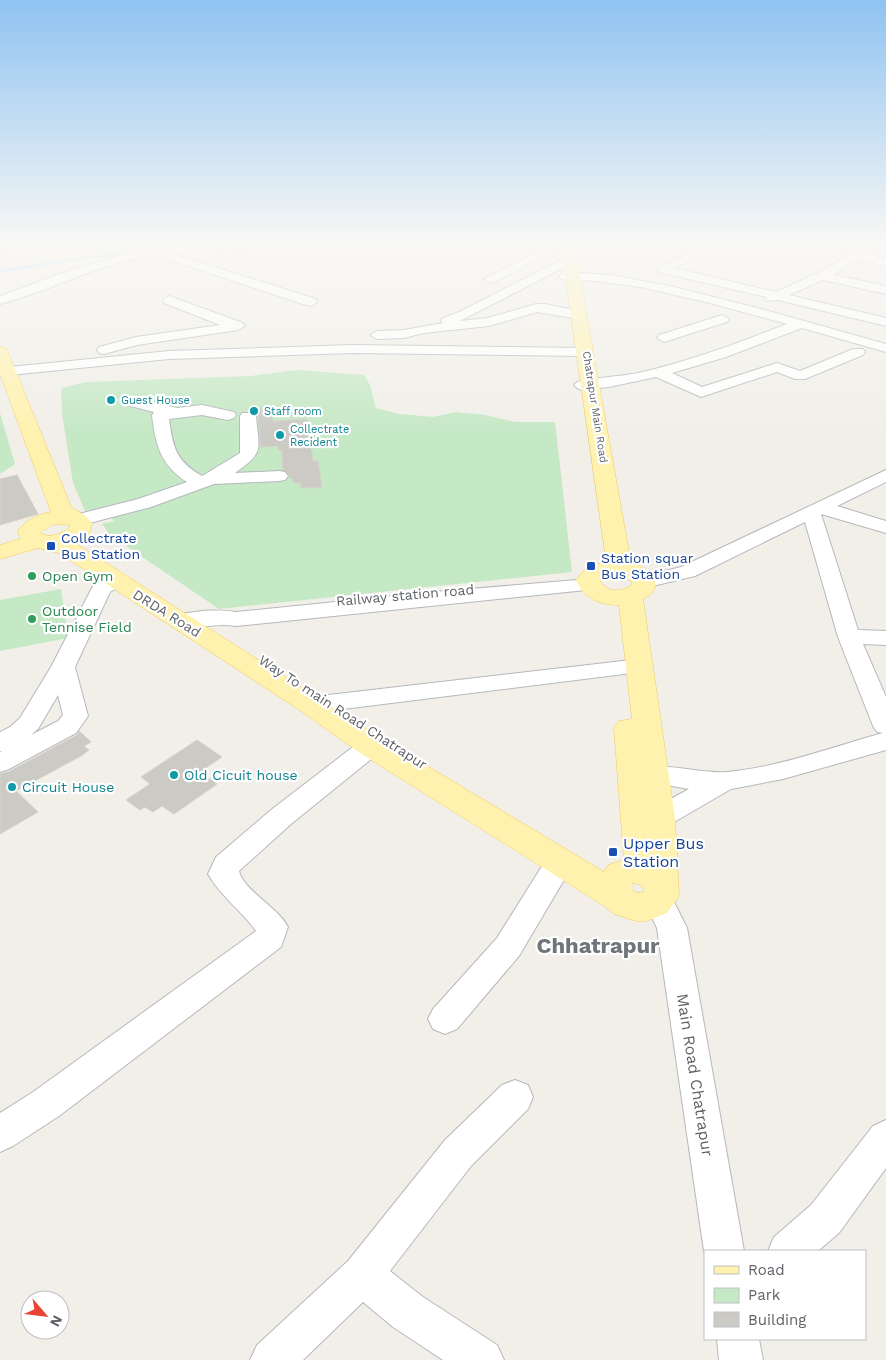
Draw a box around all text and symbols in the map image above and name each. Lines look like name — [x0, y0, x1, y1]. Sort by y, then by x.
street label: Chatrapur Main Road — [580, 350, 610, 464]
marker: Guest House — [105, 394, 117, 406]
place label: Guest House — [121, 394, 190, 407]
marker: Staff room — [248, 405, 260, 417]
place label: Staff room — [264, 405, 322, 418]
place label: Collectrate Recident — [290, 423, 349, 449]
marker: Collectrate Recident — [274, 429, 286, 441]
place label: Collectrate Bus Station — [61, 530, 140, 562]
marker: Collectrate Bus Station — [45, 540, 57, 552]
place label: Station squar Bus Station — [601, 550, 694, 582]
marker: Station squar Bus Station — [585, 560, 597, 572]
place label: Open Gym — [42, 568, 113, 584]
marker: Open Gym — [26, 570, 38, 582]
street label: Railway station road — [335, 581, 475, 609]
street label: DRDA Road — [130, 586, 204, 640]
place label: Outdoor Tennise Field — [42, 603, 132, 635]
marker: Outdoor Tennise Field — [26, 613, 38, 625]
street label: Way To main Road Chatrapur — [256, 652, 430, 773]
place label: Old Cicuit house — [184, 767, 298, 783]
marker: Old Cicuit house — [168, 769, 180, 781]
place label: Circuit House — [22, 779, 114, 795]
marker: Circuit House — [6, 781, 18, 793]
place label: Upper Bus Station — [623, 834, 704, 871]
marker: Upper Bus Station — [607, 846, 619, 858]
district label: Chhatrapur — [536, 933, 660, 958]
street label: Main Road Chatrapur — [673, 992, 717, 1158]
legend — [704, 1250, 866, 1340]
text: Road — [748, 1261, 785, 1279]
text: Park — [748, 1286, 781, 1304]
north arrow — [20, 1290, 70, 1340]
text: Building — [748, 1311, 806, 1329]
text: N — [47, 1313, 66, 1329]

